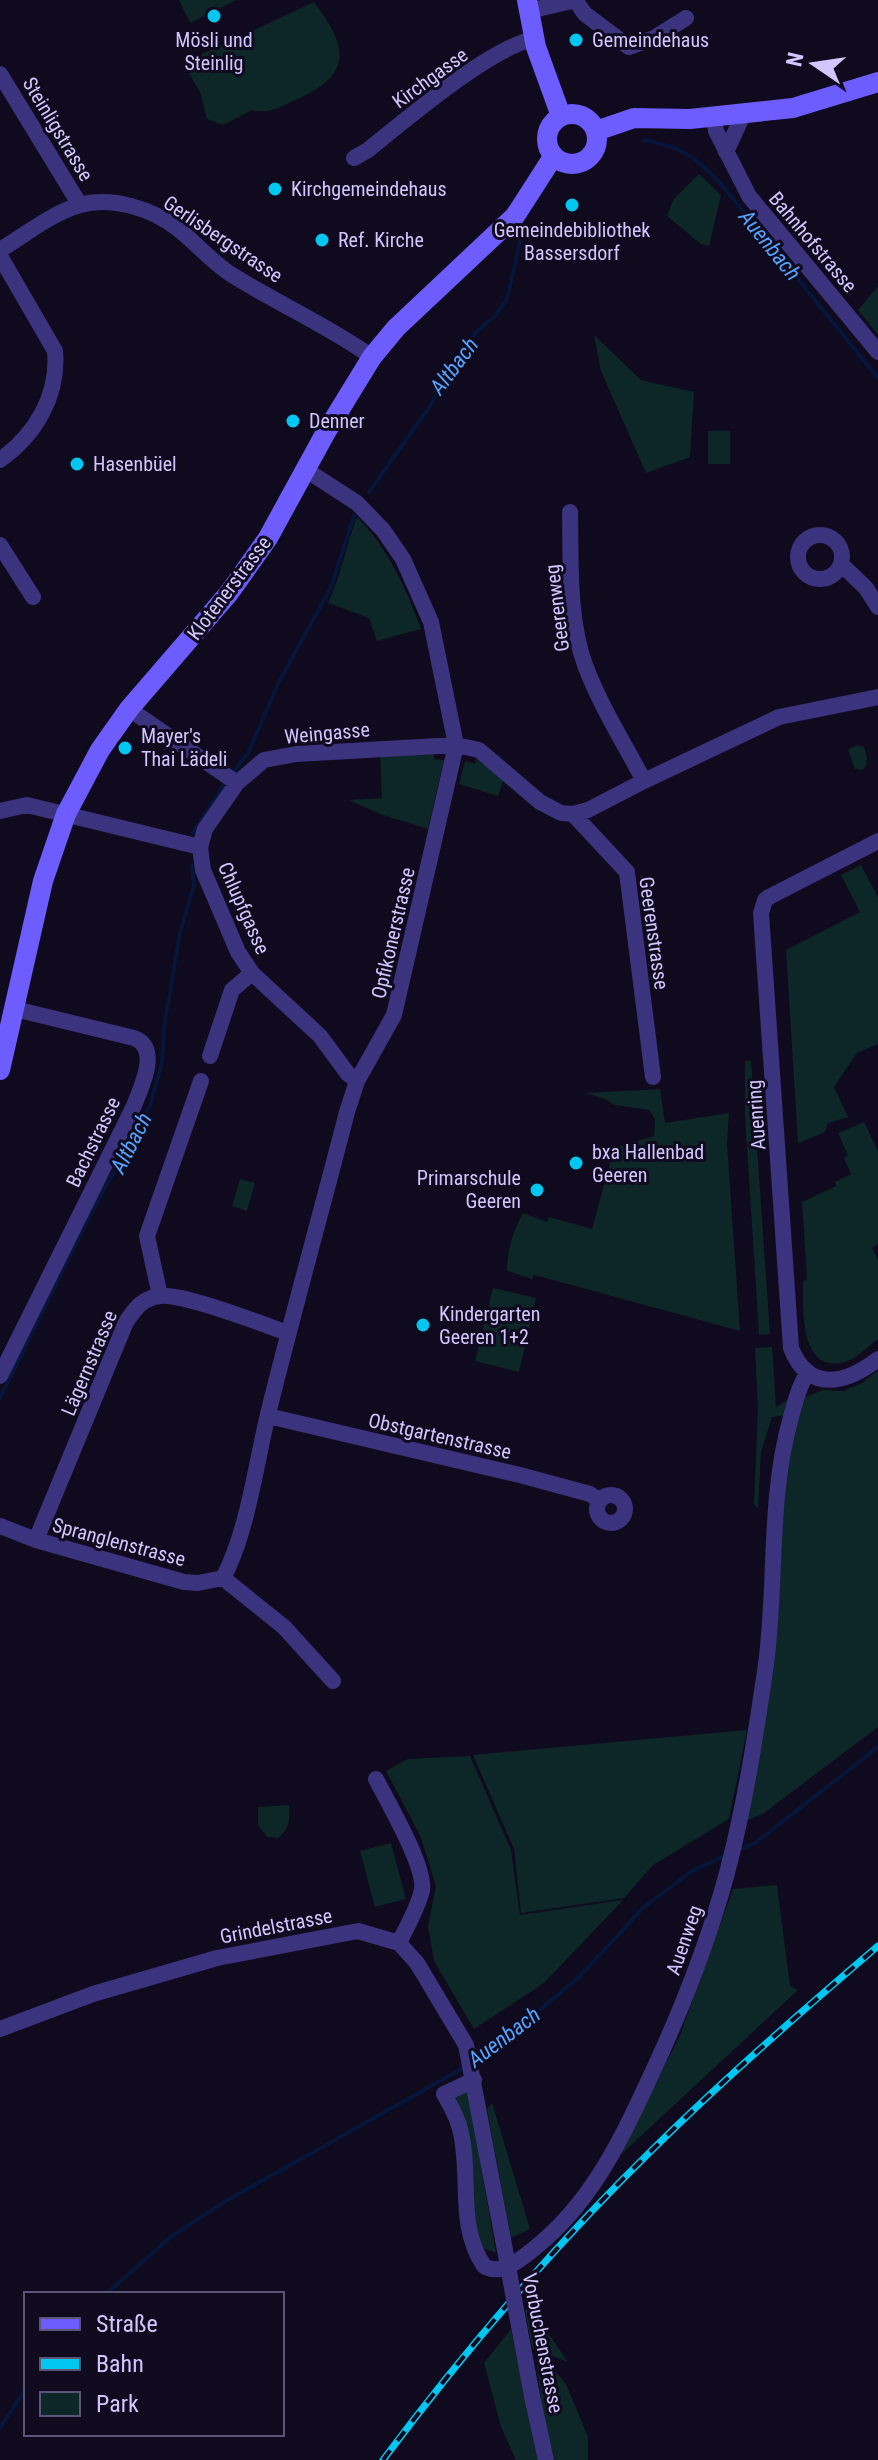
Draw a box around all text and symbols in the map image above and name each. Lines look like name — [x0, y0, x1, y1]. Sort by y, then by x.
marker: Mösli und Steinlig — [205, 7, 223, 25]
north arrow — [774, 24, 854, 104]
place label: Mösli und Steinlig — [175, 28, 253, 75]
place label: Gemeindehaus — [592, 28, 709, 52]
marker: Gemeindehaus — [567, 31, 585, 49]
street label: Kirchgasse — [388, 43, 472, 113]
text: N — [781, 50, 809, 69]
street label: Steinligstrasse — [18, 73, 98, 185]
place label: Kirchgemeindehaus — [291, 177, 447, 201]
marker: Kirchgemeindehaus — [266, 180, 284, 198]
street label: Bahnhofstrasse — [764, 187, 862, 297]
street label: Gerlisbergstrasse — [159, 190, 287, 288]
marker: Gemeindebibliothek Bassersdorf — [563, 196, 581, 214]
water label: Auenbach — [733, 204, 806, 285]
place label: Gemeindebibliothek Bassersdorf — [494, 218, 650, 265]
place label: Ref. Kirche — [338, 228, 424, 252]
marker: Ref. Kirche — [313, 231, 331, 249]
water label: Altbach — [424, 333, 483, 400]
place label: Denner — [309, 409, 365, 433]
marker: Denner — [284, 412, 302, 430]
place label: Hasenbüel — [93, 452, 177, 476]
marker: Hasenbüel — [68, 455, 86, 473]
street label: Klotenerstrasse — [182, 531, 276, 645]
street label: Geerenweg — [540, 563, 574, 653]
street label: Weingasse — [283, 717, 371, 749]
place label: Mayer's Thai Lädeli — [141, 724, 227, 771]
marker: Mayer's Thai Lädeli — [116, 739, 134, 757]
street label: Chlupfgasse — [213, 858, 275, 958]
street label: Opfikonerstrasse — [366, 865, 420, 1001]
street label: Geerenstrasse — [634, 875, 674, 991]
street label: Auenring — [742, 1079, 770, 1151]
street label: Bachstrasse — [61, 1093, 125, 1191]
water label: Altbach — [105, 1109, 157, 1178]
place label: bxa Hallenbad Geeren — [592, 1140, 704, 1187]
marker: bxa Hallenbad Geeren — [567, 1154, 585, 1172]
place label: Primarschule Geeren — [417, 1166, 521, 1213]
marker: Primarschule Geeren — [528, 1181, 546, 1199]
place label: Kindergarten Geeren 1+2 — [439, 1302, 540, 1349]
street label: Lägernstrasse — [56, 1307, 122, 1419]
marker: Kindergarten Geeren 1+2 — [414, 1316, 432, 1334]
street label: Obstgartenstrasse — [366, 1408, 514, 1464]
street label: Spranglenstrasse — [50, 1513, 188, 1571]
street label: Auenweg — [661, 1902, 707, 1978]
street label: Grindelstrasse — [218, 1903, 334, 1949]
water label: Auenbach — [462, 2002, 545, 2073]
street label: Vorbuchenstrasse — [518, 2271, 568, 2415]
legend — [24, 2292, 284, 2436]
text: Straße — [96, 2310, 158, 2338]
text: Bahn — [96, 2350, 144, 2378]
text: Park — [96, 2390, 139, 2418]

